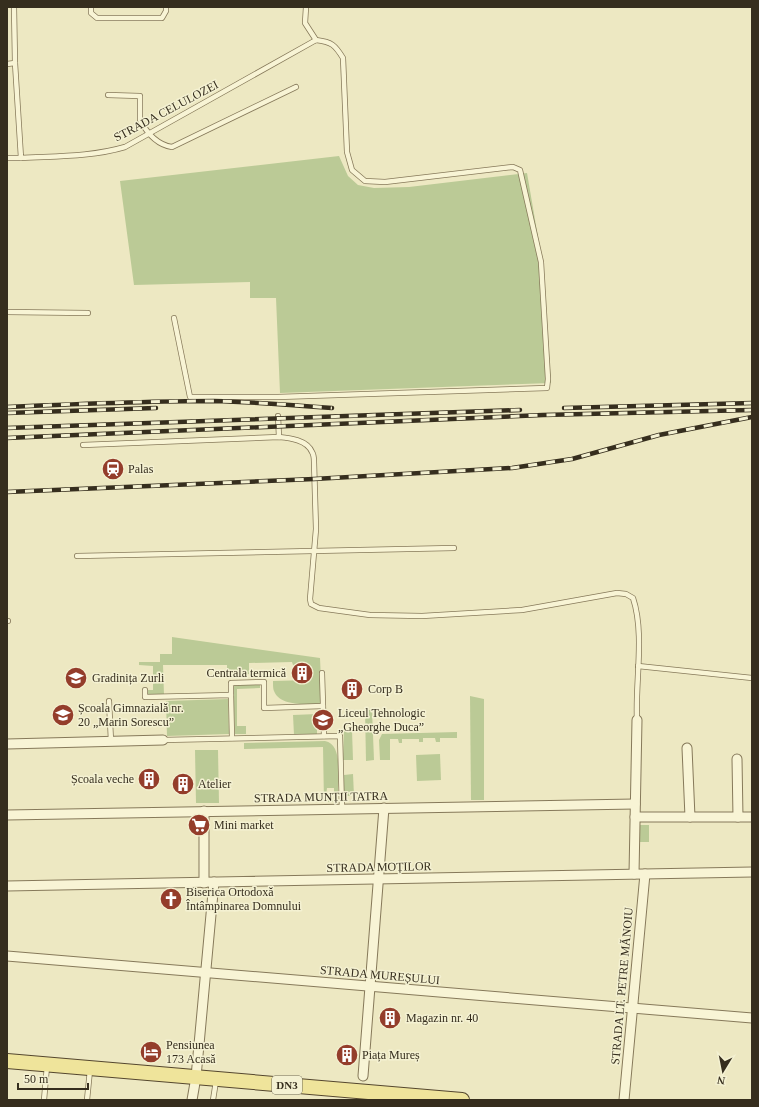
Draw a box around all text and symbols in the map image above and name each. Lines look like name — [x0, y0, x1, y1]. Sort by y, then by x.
street label: STRADA CELULOZEI — [111, 78, 221, 144]
station icon: Palas — [100, 456, 126, 482]
place label: Palas — [128, 462, 154, 476]
building icon: Centrala termică — [289, 660, 315, 686]
school or university icon: Gradinița Zurli — [63, 665, 89, 691]
place label: Centrala termică — [206, 666, 287, 680]
place label: Gradinița Zurli — [92, 671, 165, 685]
building icon: Corp B — [339, 676, 365, 702]
place label: Corp B — [368, 682, 403, 696]
place label: Școala Gimnazială nr. 20 „Marin Sorescu” — [78, 701, 184, 729]
school or university icon: Școala Gimnazială nr. 20 „Marin Sorescu” — [50, 702, 76, 728]
place label: Liceul Tehnologic „Gheorghe Duca” — [338, 706, 425, 734]
school or university icon: Liceul Tehnologic „Gheorghe Duca” — [310, 707, 336, 733]
building icon: Școala veche — [136, 766, 162, 792]
building icon: Atelier — [170, 771, 196, 797]
place label: Școala veche — [71, 772, 134, 786]
place label: Atelier — [198, 777, 231, 791]
street label: STRADA MUNȚII TATRA — [254, 789, 389, 805]
supermarket icon: Mini market — [186, 812, 212, 838]
place label: Mini market — [214, 818, 274, 832]
street label: STRADA MOȚILOR — [326, 859, 432, 875]
place label: Biserica Ortodoxă Întâmpinarea Domnului — [186, 885, 302, 913]
church icon: Biserica Ortodoxă Întâmpinarea Domnului — [158, 886, 184, 912]
street label: STRADA LT. PETRE MĂNOIU — [608, 906, 636, 1065]
street label: STRADA MUREȘULUI — [319, 963, 441, 987]
building icon: Magazin nr. 40 — [377, 1005, 403, 1031]
place label: Magazin nr. 40 — [406, 1011, 478, 1025]
place label: Pensiunea 173 Acasă — [166, 1038, 216, 1066]
hotel icon: Pensiunea 173 Acasă — [138, 1039, 164, 1065]
building icon: Piața Mureș — [334, 1042, 360, 1068]
place label: Piața Mureș — [362, 1048, 420, 1062]
north arrow — [703, 1051, 743, 1091]
scale bar — [18, 1065, 88, 1091]
text: 50 m — [24, 1072, 49, 1086]
text: N — [716, 1074, 726, 1087]
road number: DN3 — [272, 1076, 302, 1094]

